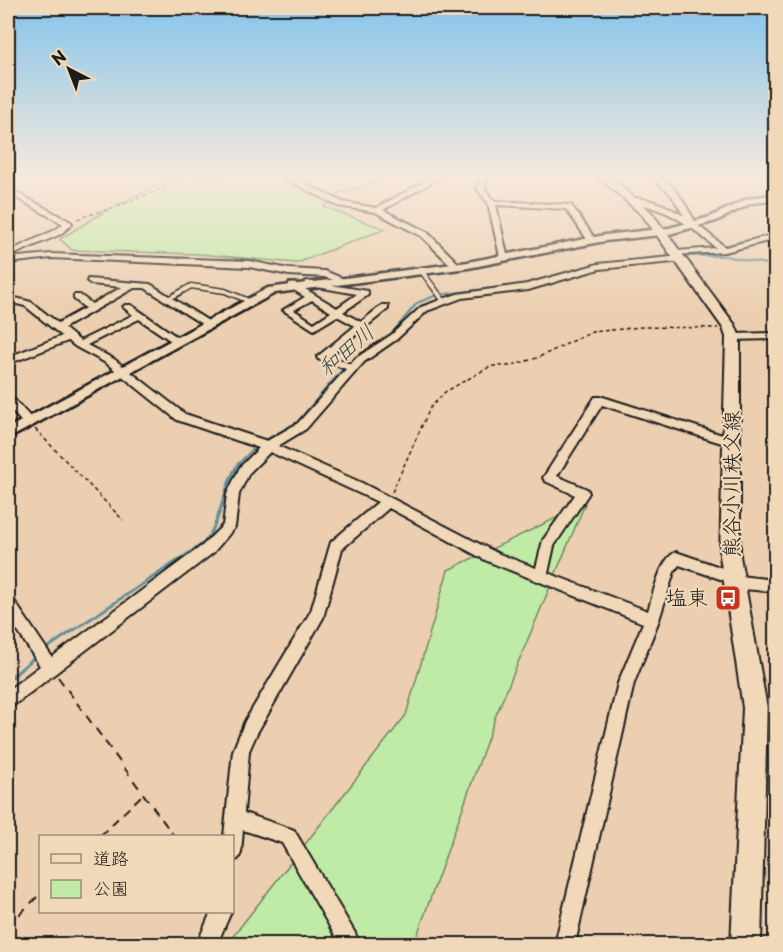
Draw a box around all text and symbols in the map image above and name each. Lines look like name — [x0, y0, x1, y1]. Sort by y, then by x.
north arrow — [39, 39, 99, 99]
text: N — [46, 44, 71, 70]
water label: 和田川 — [309, 315, 381, 383]
street label: 熊谷小川秩父線 — [714, 411, 746, 558]
place label: 塩東 — [666, 580, 708, 612]
bus stop icon: 塩東 — [713, 583, 743, 613]
legend — [39, 835, 234, 913]
text: 道路 — [93, 844, 129, 871]
text: 公園 — [93, 874, 129, 901]

